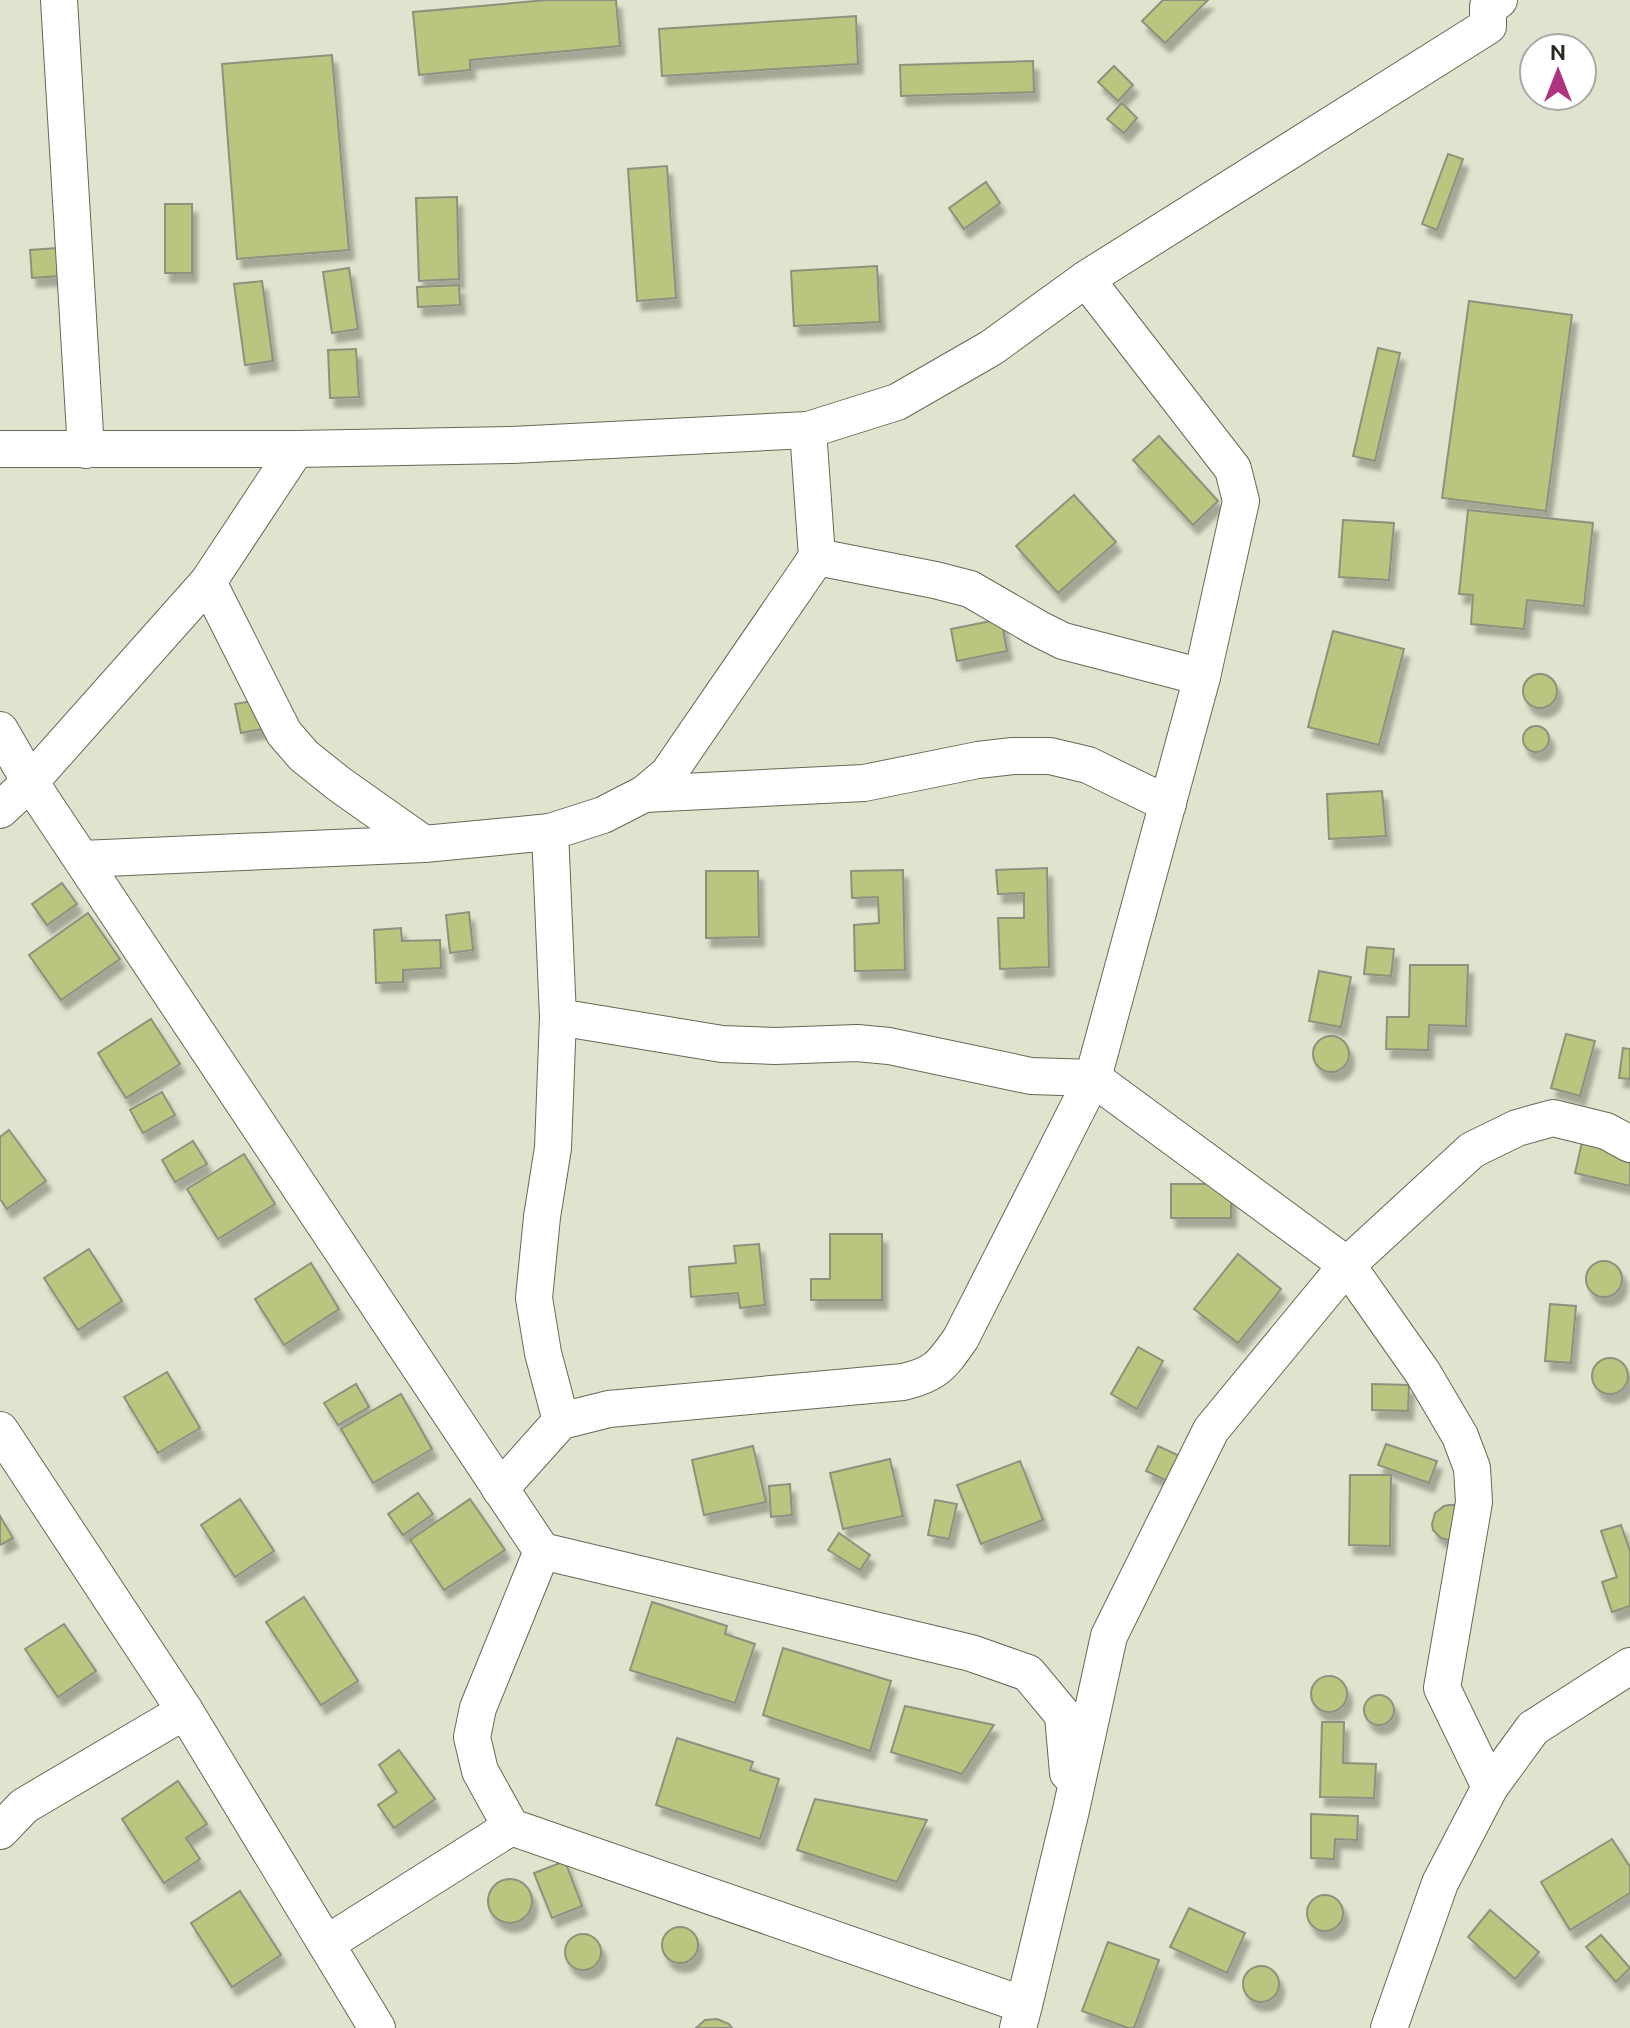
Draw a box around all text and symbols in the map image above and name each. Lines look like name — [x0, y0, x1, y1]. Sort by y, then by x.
north arrow — [1518, 32, 1598, 112]
text: N — [1550, 39, 1566, 64]

